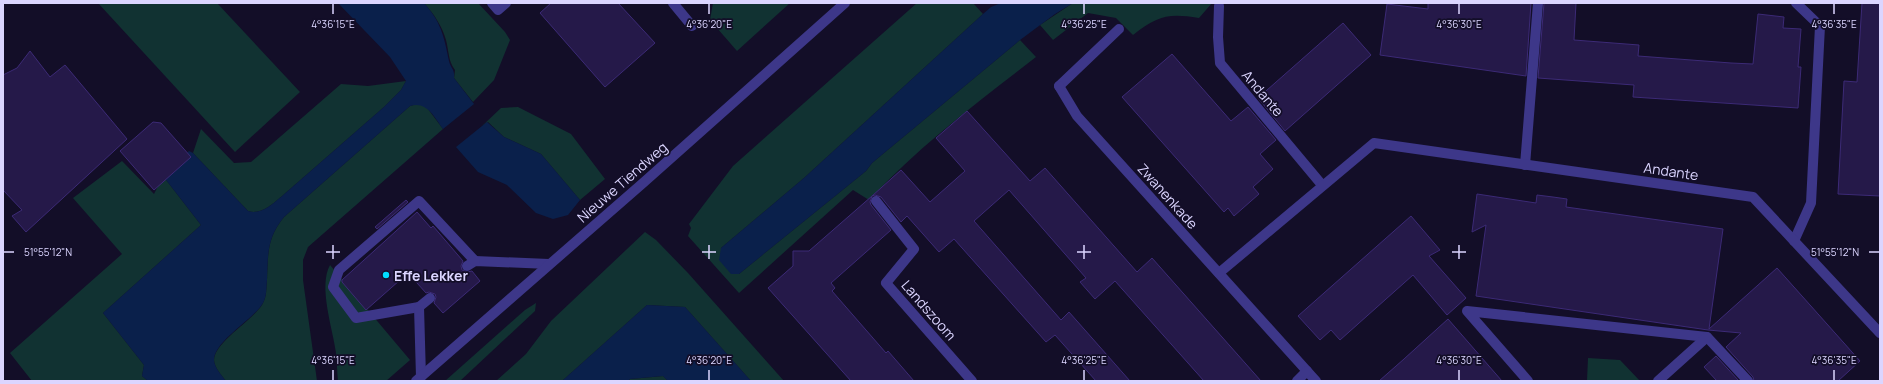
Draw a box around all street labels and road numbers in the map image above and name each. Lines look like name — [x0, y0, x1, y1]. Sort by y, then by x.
street label: Andante — [1238, 66, 1288, 120]
street label: Nieuwe Tiendweg — [573, 137, 671, 227]
street label: Andante — [1642, 158, 1700, 184]
street label: Zwanenkade — [1134, 159, 1202, 233]
street label: Landszoom — [898, 276, 961, 344]

